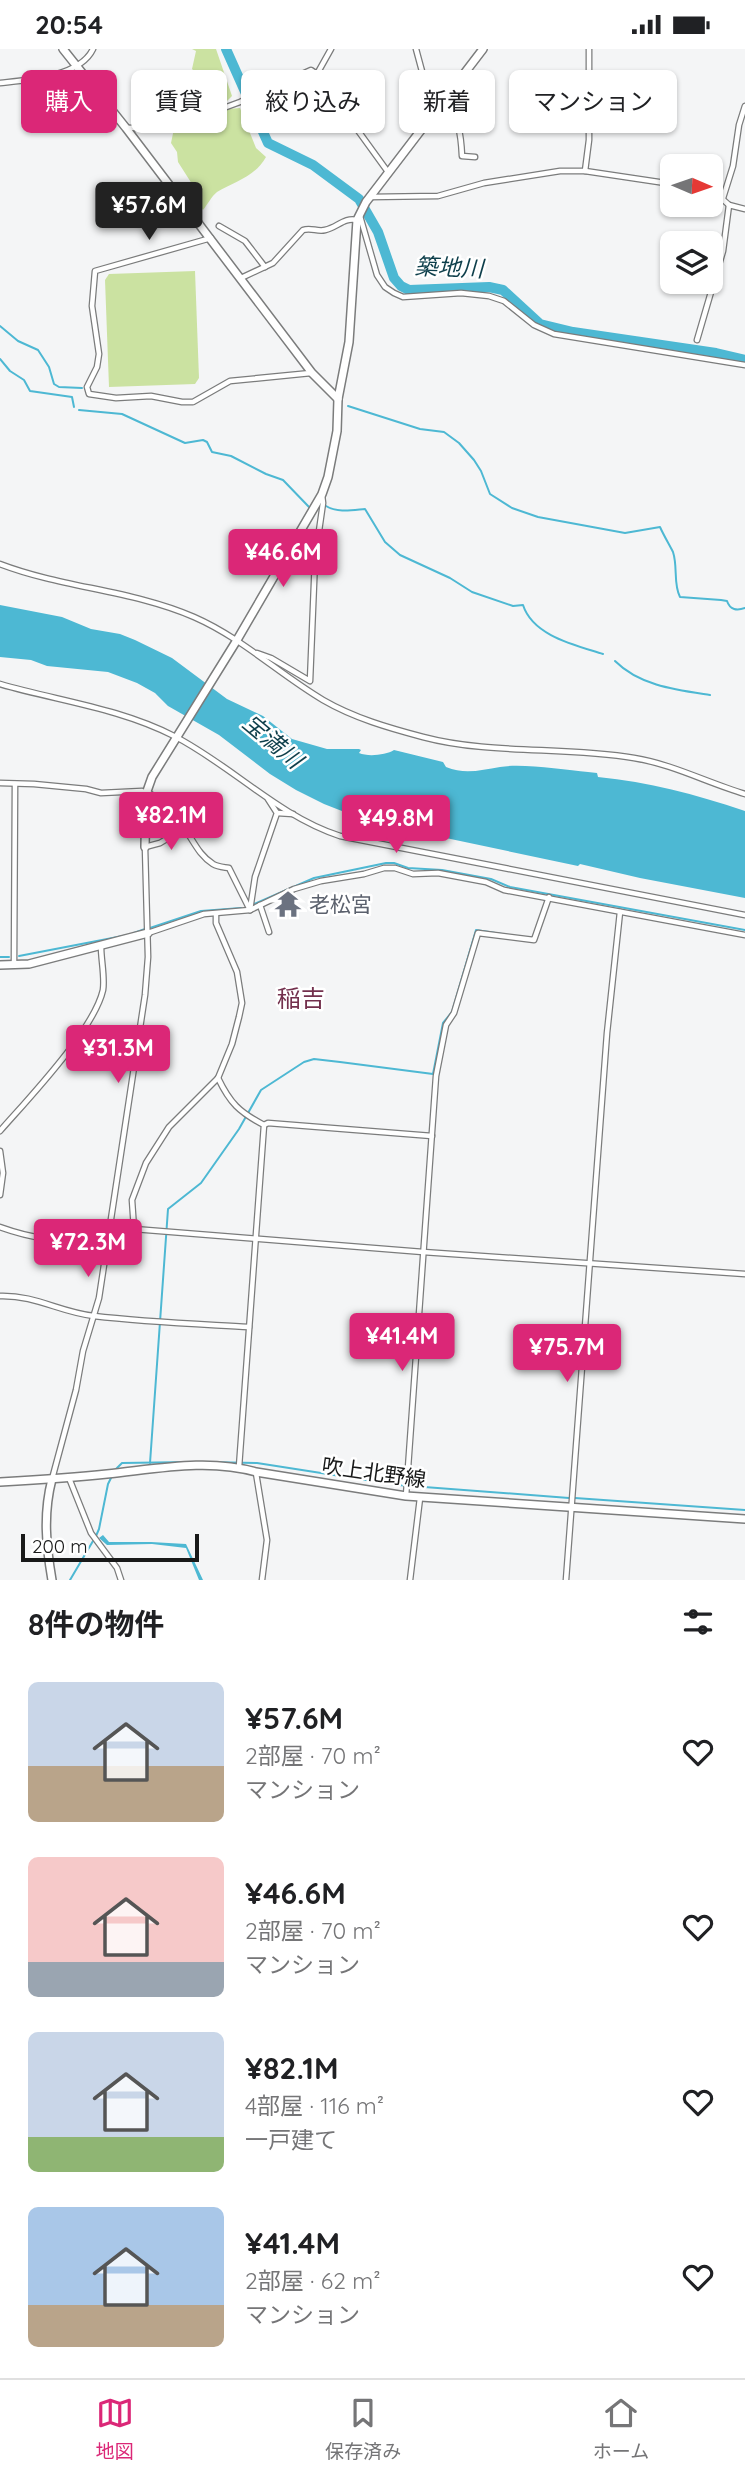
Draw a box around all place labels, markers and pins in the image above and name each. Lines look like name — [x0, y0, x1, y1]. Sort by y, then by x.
pin: ¥57.6M — [92, 183, 206, 242]
pin: ¥46.6M — [226, 529, 340, 589]
pin: ¥82.1M — [114, 793, 228, 852]
pin: ¥49.8M — [339, 795, 453, 855]
temple icon: 老松宮 — [273, 889, 303, 919]
place label: 老松宮 — [309, 891, 372, 917]
pin: ¥31.3M — [61, 1025, 175, 1085]
pin: ¥72.3M — [31, 1219, 145, 1279]
pin: ¥41.4M — [345, 1313, 459, 1373]
pin: ¥75.7M — [510, 1325, 624, 1384]

